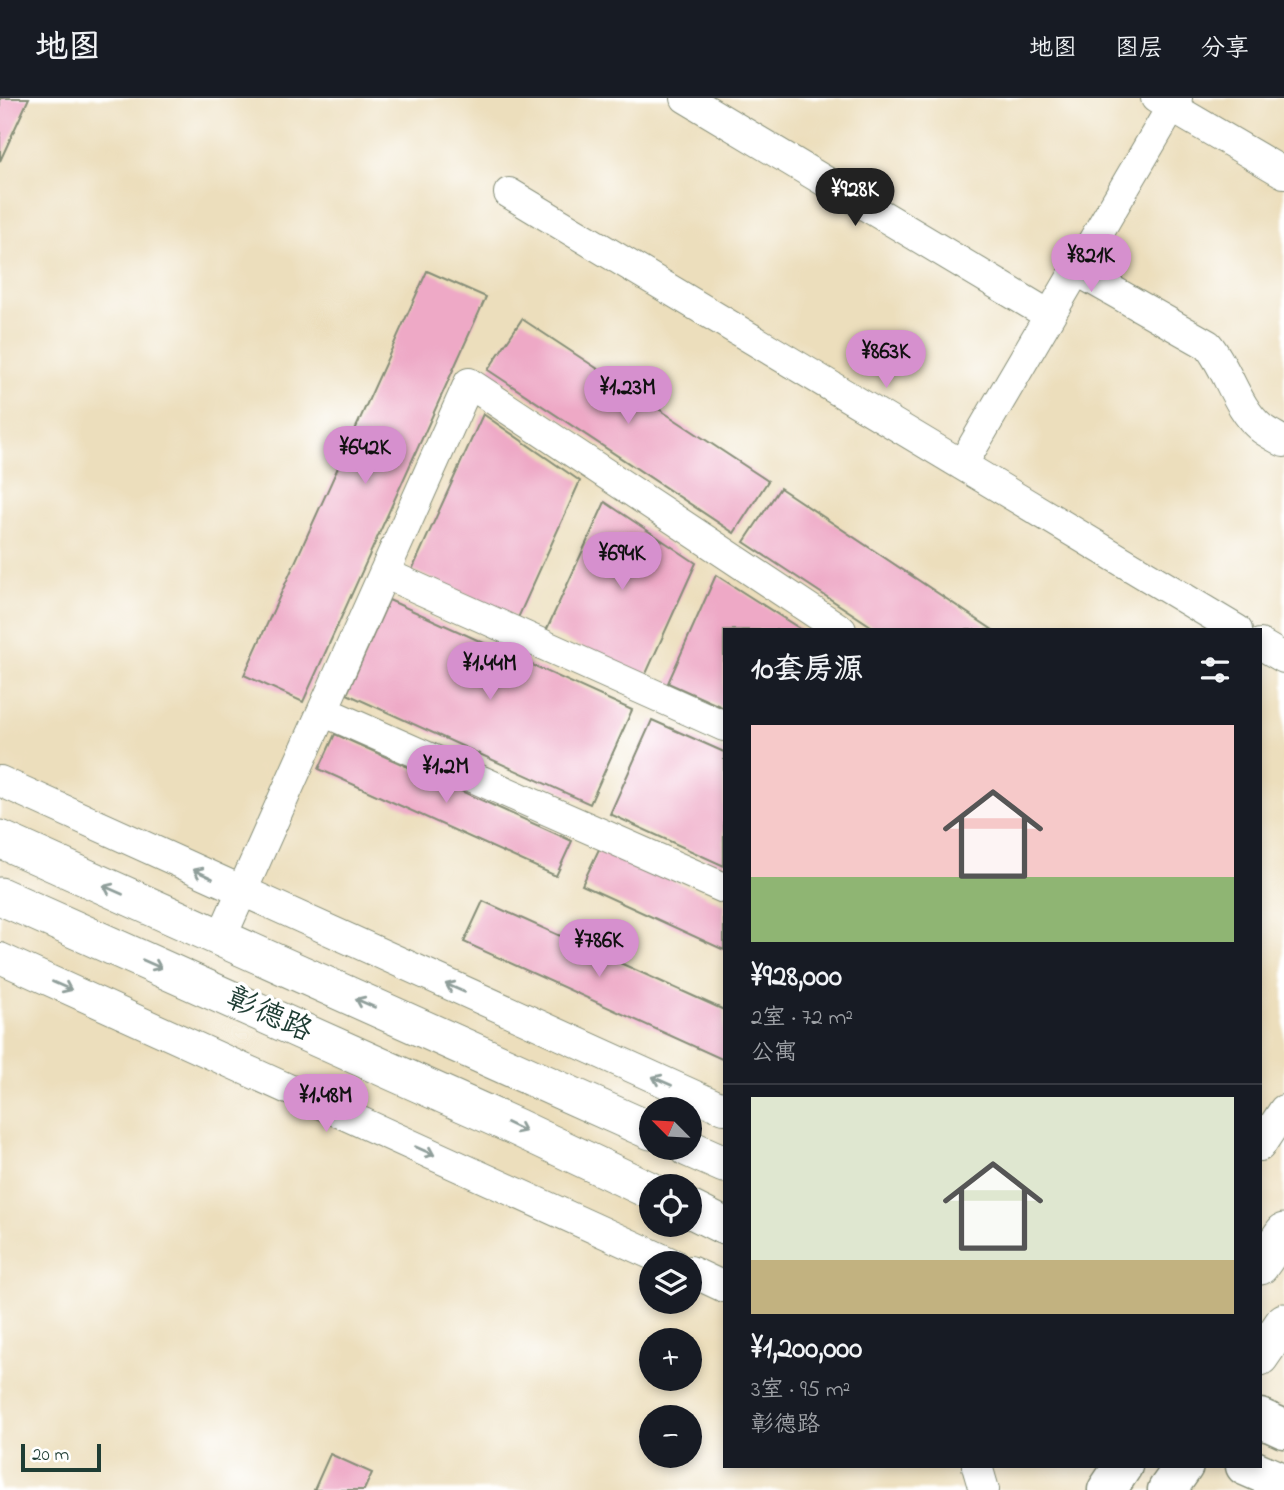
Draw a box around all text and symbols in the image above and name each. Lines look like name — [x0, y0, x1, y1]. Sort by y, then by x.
text: 地图 — [35, 25, 101, 73]
text: 地图 — [1029, 32, 1077, 67]
text: 图层 — [1115, 32, 1163, 67]
text: 分享 — [1201, 32, 1249, 67]
pin: ¥928K — [806, 169, 904, 228]
text: ¥928K — [831, 174, 879, 207]
pin: ¥821K — [1042, 234, 1140, 294]
text: ¥821K — [1067, 240, 1115, 273]
pin: ¥863K — [837, 330, 935, 390]
text: ¥863K — [862, 336, 910, 369]
pin: ¥1.23M — [571, 366, 685, 426]
text: ¥1.23M — [600, 372, 656, 405]
pin: ¥642K — [316, 426, 414, 486]
text: ¥642K — [339, 432, 391, 465]
pin: ¥694K — [573, 532, 671, 592]
text: ¥694K — [599, 538, 645, 571]
pin: ¥1.44M — [433, 642, 547, 702]
text: ¥1.44M — [463, 648, 517, 681]
text: 10套房源 — [751, 649, 864, 693]
icon: filters — [1196, 651, 1234, 689]
pin: ¥1.2M — [397, 746, 495, 805]
text: ¥1.2M — [423, 751, 469, 784]
icon: home — [930, 771, 1056, 897]
one-way arrow — [193, 867, 214, 881]
one-way arrow — [103, 883, 124, 896]
pin: ¥786K — [550, 920, 648, 979]
text: ¥786K — [575, 925, 623, 958]
text: ¥928,000 — [751, 956, 842, 1000]
one-way arrow — [141, 958, 162, 971]
street label: 彰德路 — [219, 978, 319, 1054]
one-way arrow — [51, 980, 72, 993]
one-way arrow — [445, 981, 466, 994]
one-way arrow — [355, 996, 376, 1009]
text: 2室 · 72 m² — [751, 1002, 853, 1035]
text: 公寓 — [751, 1037, 797, 1070]
pin: ¥1.48M — [269, 1074, 383, 1134]
one-way arrow — [652, 1074, 673, 1087]
text: ¥1.48M — [299, 1080, 353, 1113]
north arrow — [639, 1097, 702, 1160]
map controls — [639, 1097, 702, 1468]
one-way arrow — [505, 1121, 526, 1134]
icon: home — [930, 1143, 1056, 1269]
one-way arrow — [414, 1145, 436, 1158]
button: locate — [639, 1174, 702, 1237]
button: layers — [639, 1251, 702, 1314]
button: + — [639, 1328, 702, 1391]
text: ¥1,200,000 — [751, 1328, 862, 1372]
text: 3室 · 95 m² — [751, 1374, 850, 1407]
button: − — [639, 1405, 702, 1468]
text: 彰德路 — [751, 1409, 820, 1442]
scale bar — [21, 1441, 102, 1473]
text: 20 m — [32, 1442, 69, 1469]

